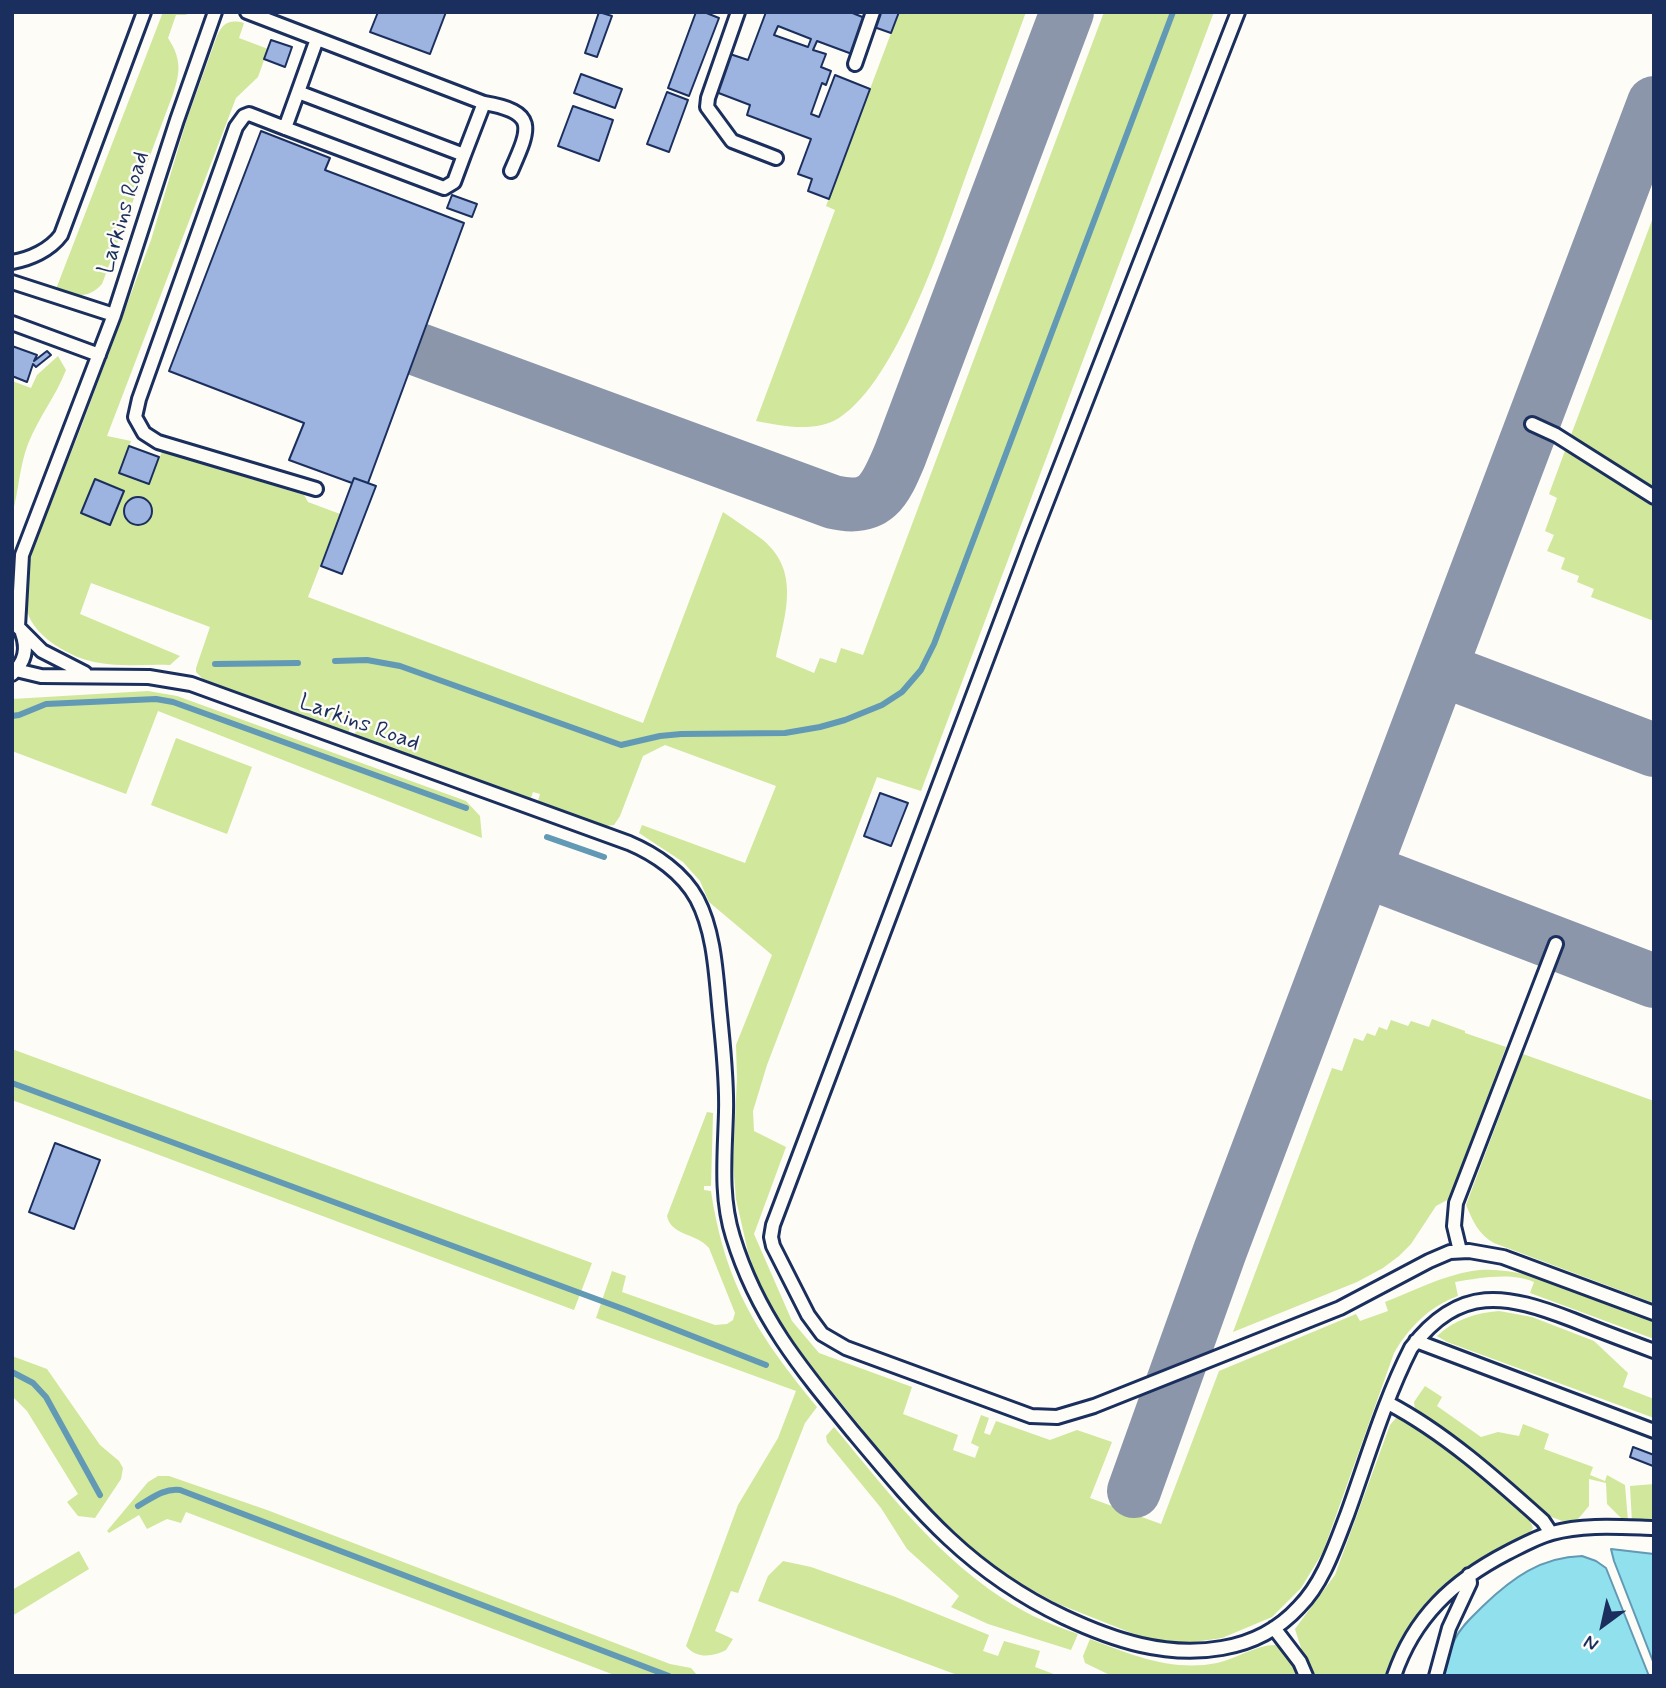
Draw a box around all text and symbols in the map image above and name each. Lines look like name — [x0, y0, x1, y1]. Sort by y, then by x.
street label: Larkins Road — [93, 149, 157, 277]
street label: Larkins Road — [295, 689, 423, 759]
north arrow — [1568, 1590, 1638, 1660]
text: N — [1579, 1629, 1603, 1657]

